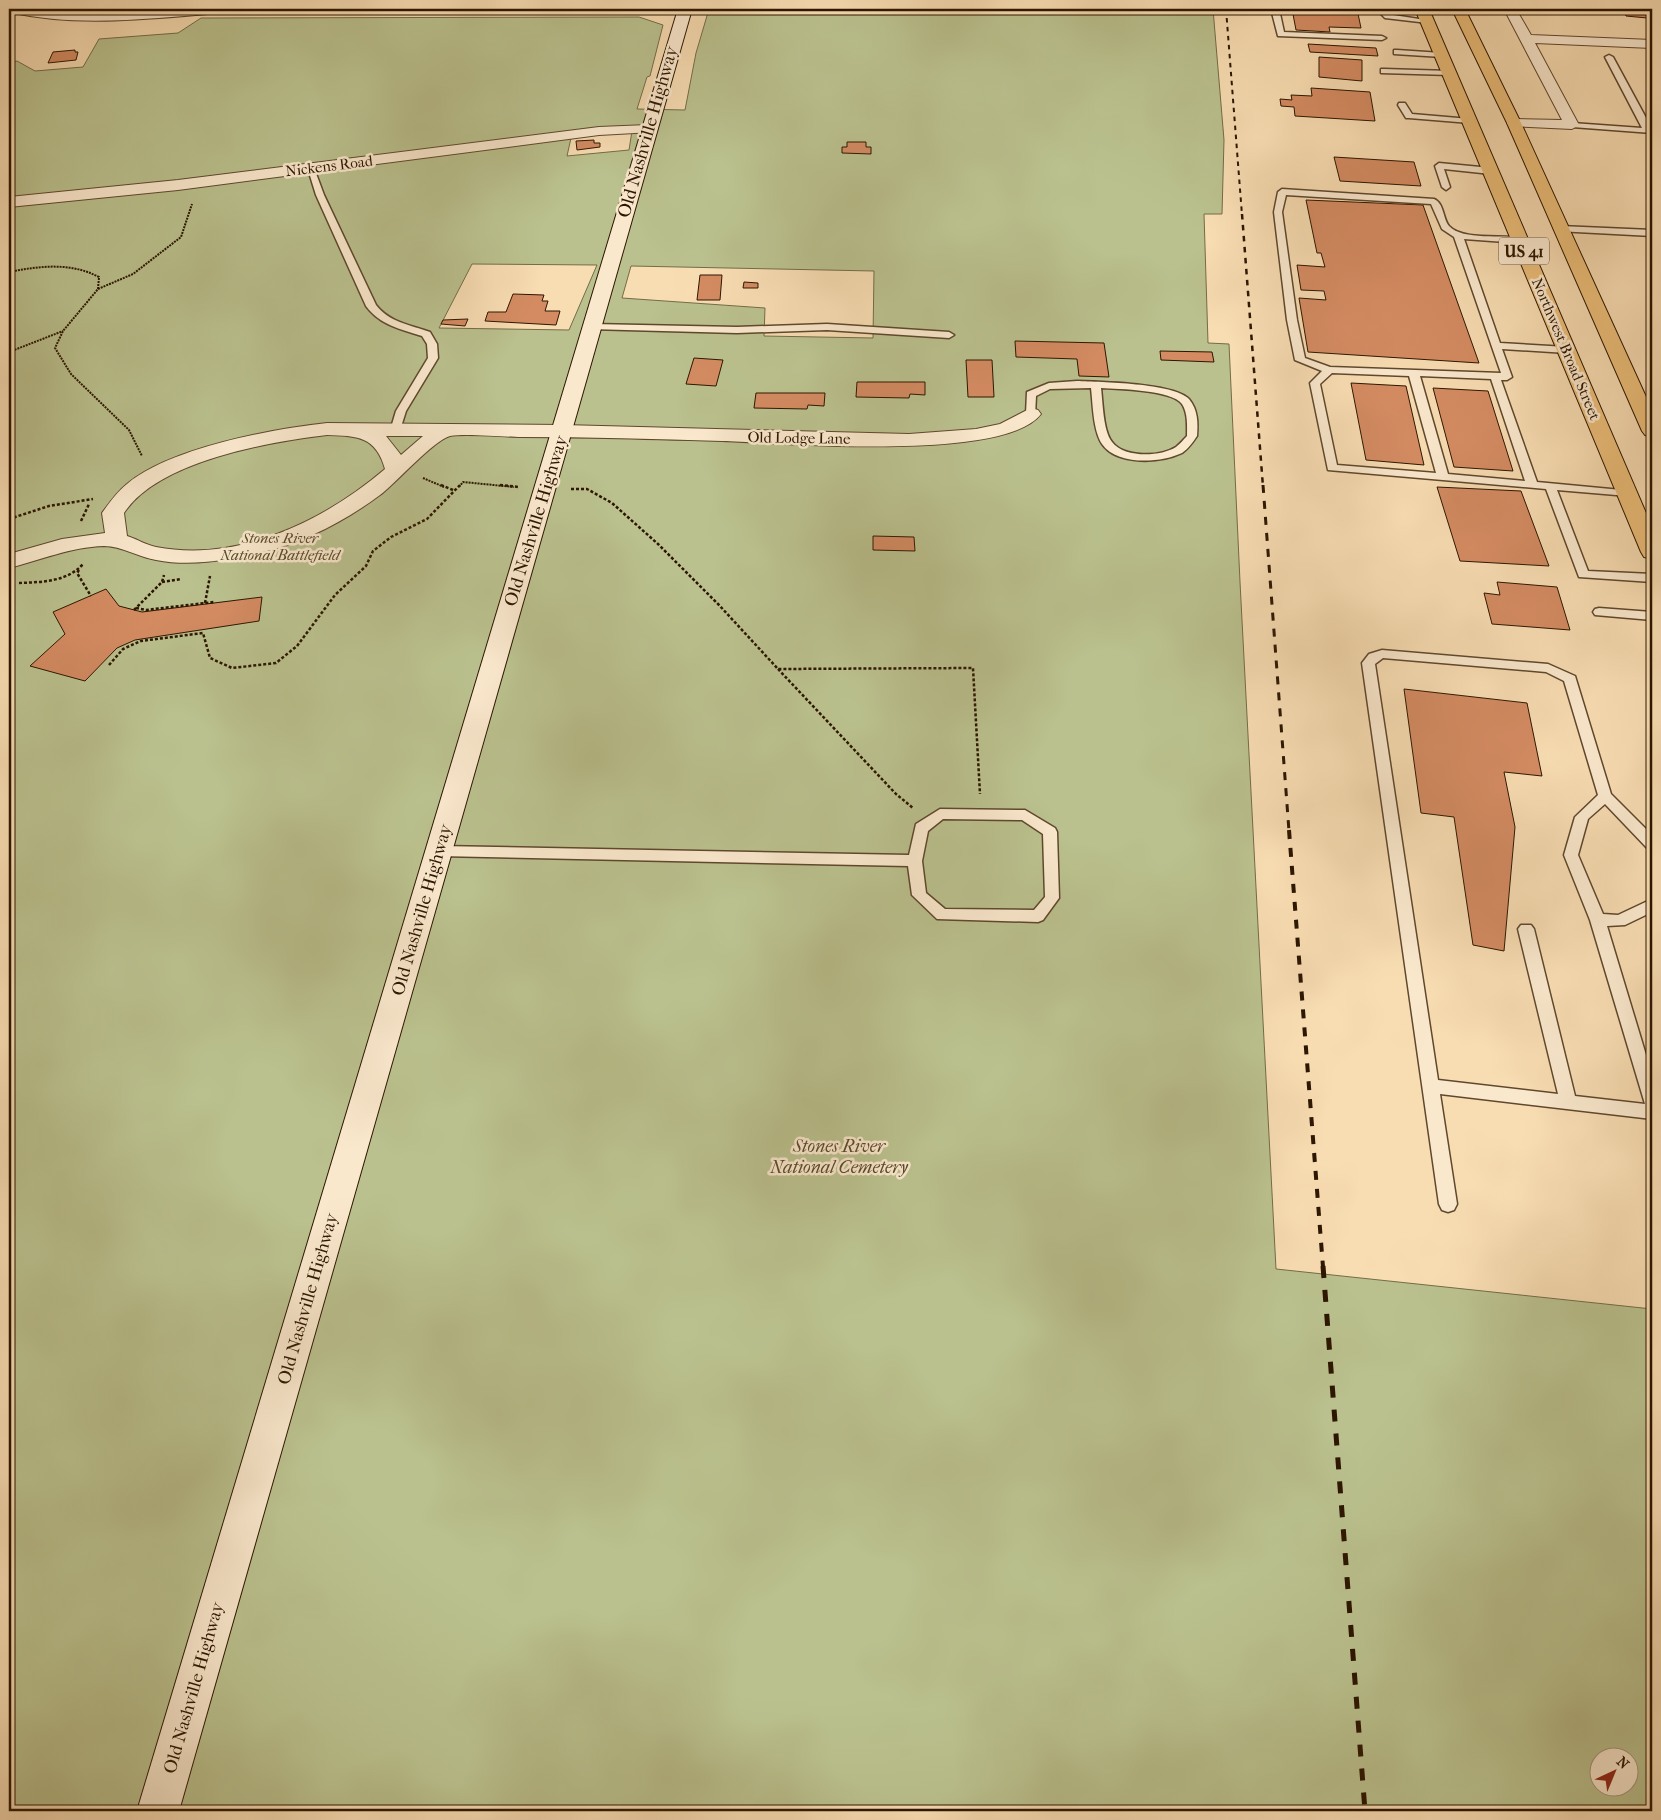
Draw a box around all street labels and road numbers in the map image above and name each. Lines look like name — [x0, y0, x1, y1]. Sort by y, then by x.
street label: Old Nashville Highway — [613, 43, 683, 220]
street label: Nickens Road — [284, 152, 375, 180]
road number: US 41 — [1499, 238, 1549, 264]
street label: Northwest Broad Street — [1528, 275, 1604, 423]
street label: Old Lodge Lane — [747, 428, 851, 448]
street label: Old Nashville Highway — [500, 432, 572, 609]
street label: Old Nashville Highway — [387, 821, 457, 998]
street label: Old Nashville Highway — [273, 1210, 343, 1387]
street label: Old Nashville Highway — [159, 1599, 229, 1776]

